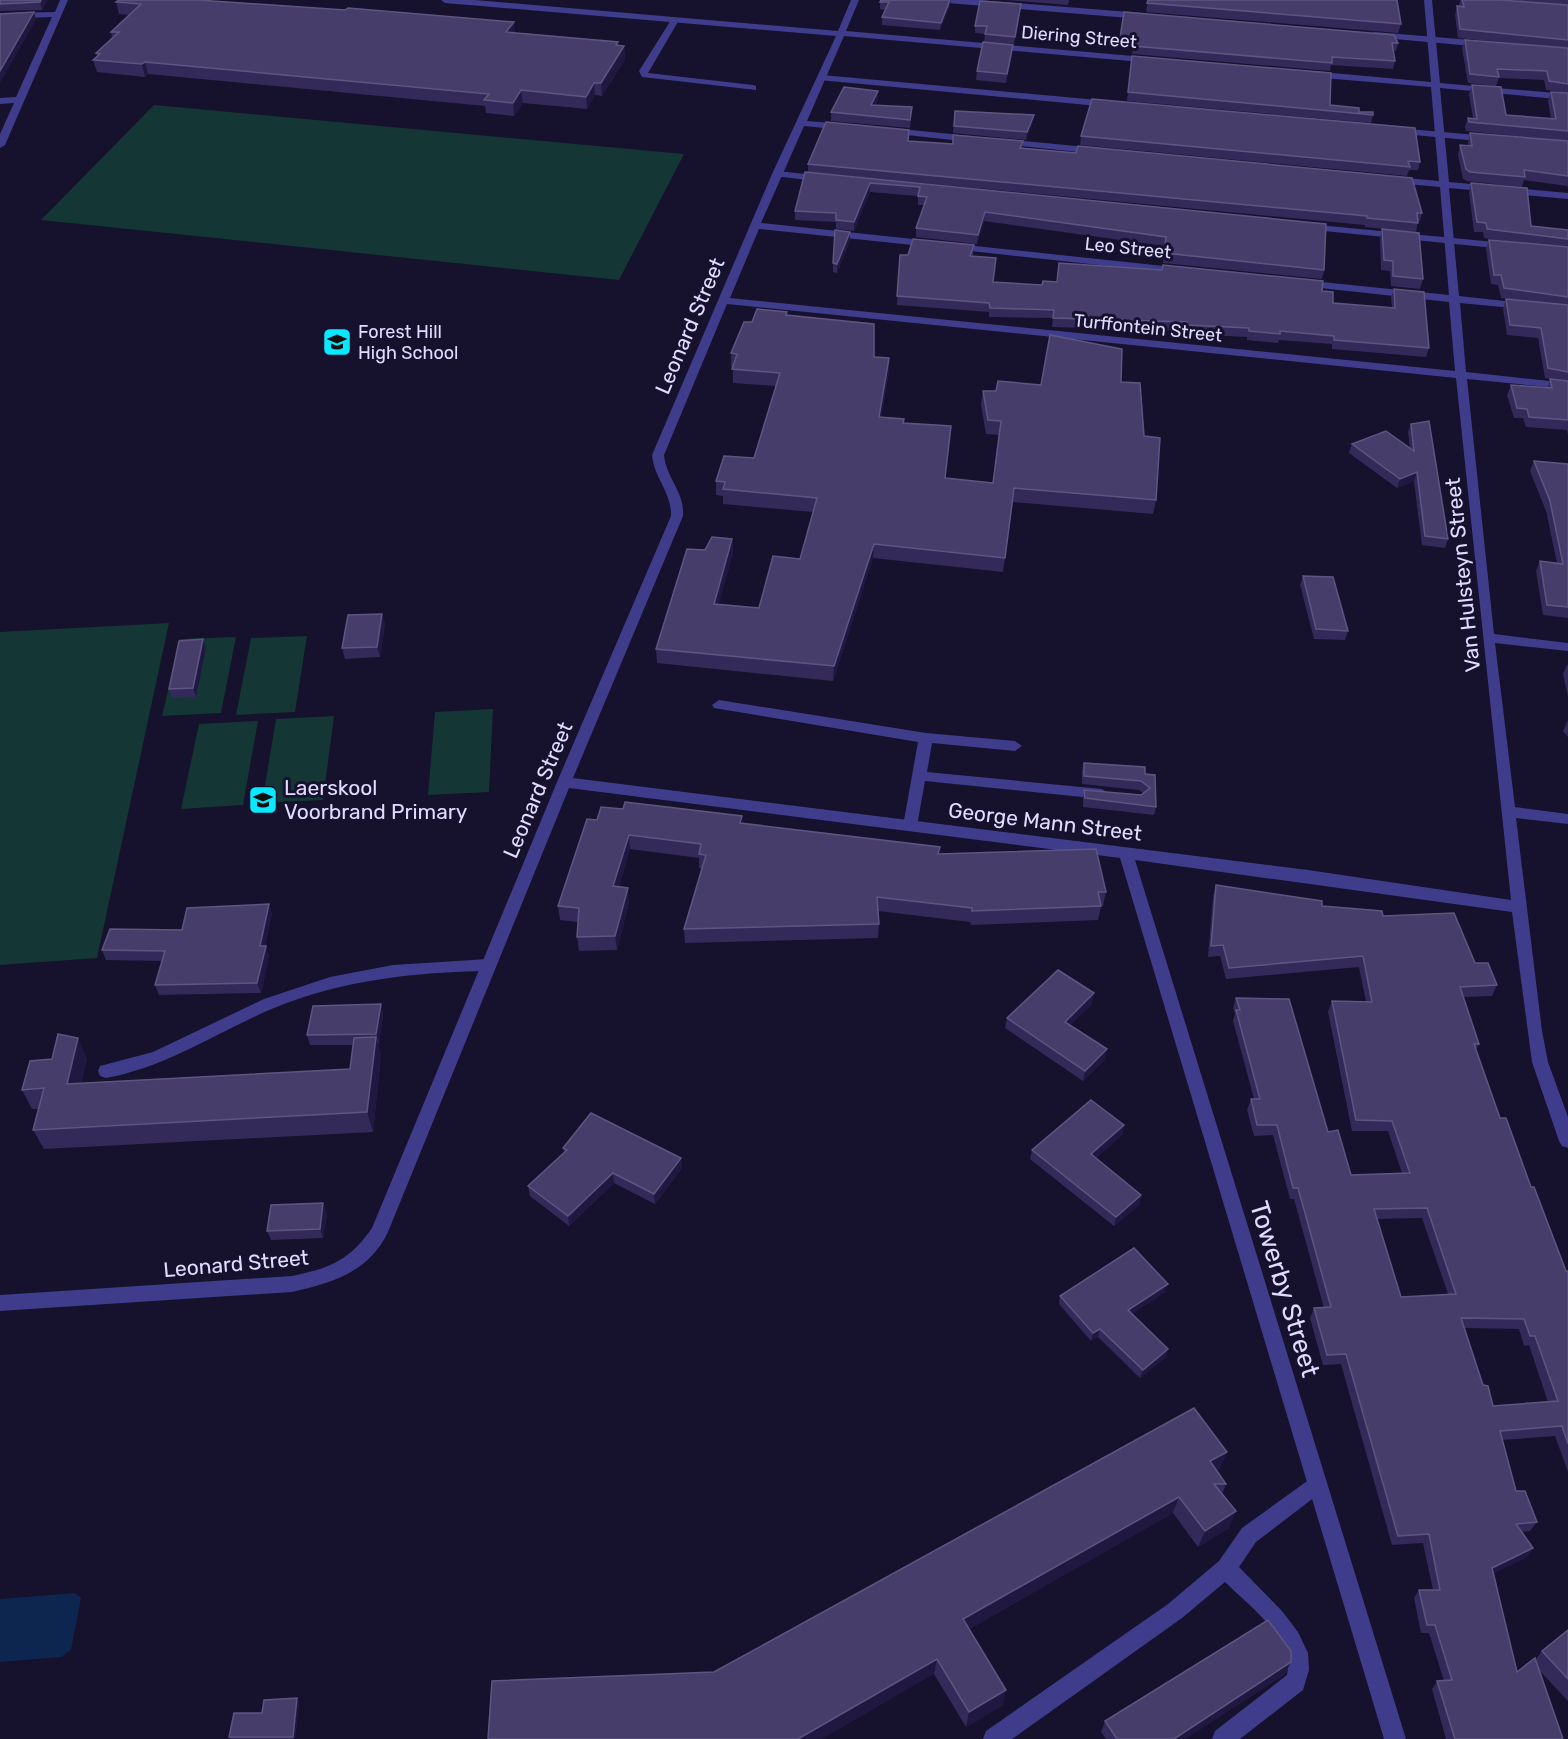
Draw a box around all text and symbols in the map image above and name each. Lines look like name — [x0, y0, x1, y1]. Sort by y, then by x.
street label: Diering Street — [1020, 21, 1138, 53]
street label: Leo Street — [1084, 233, 1172, 263]
street label: Leonard Street — [650, 254, 730, 398]
street label: Turffontein Street — [1073, 309, 1223, 347]
place label: Forest Hill High School — [358, 321, 458, 364]
school or university icon: Forest Hill High School — [321, 326, 353, 358]
street label: Van Hulsteyn Street — [1440, 477, 1485, 673]
street label: Leonard Street — [498, 718, 578, 862]
place label: Laerskool Voorbrand Primary — [284, 775, 468, 824]
school or university icon: Laerskool Voorbrand Primary — [247, 784, 279, 816]
street label: George Mann Street — [947, 797, 1143, 846]
street label: Towerby Street — [1243, 1197, 1326, 1381]
street label: Leonard Street — [162, 1245, 310, 1282]

